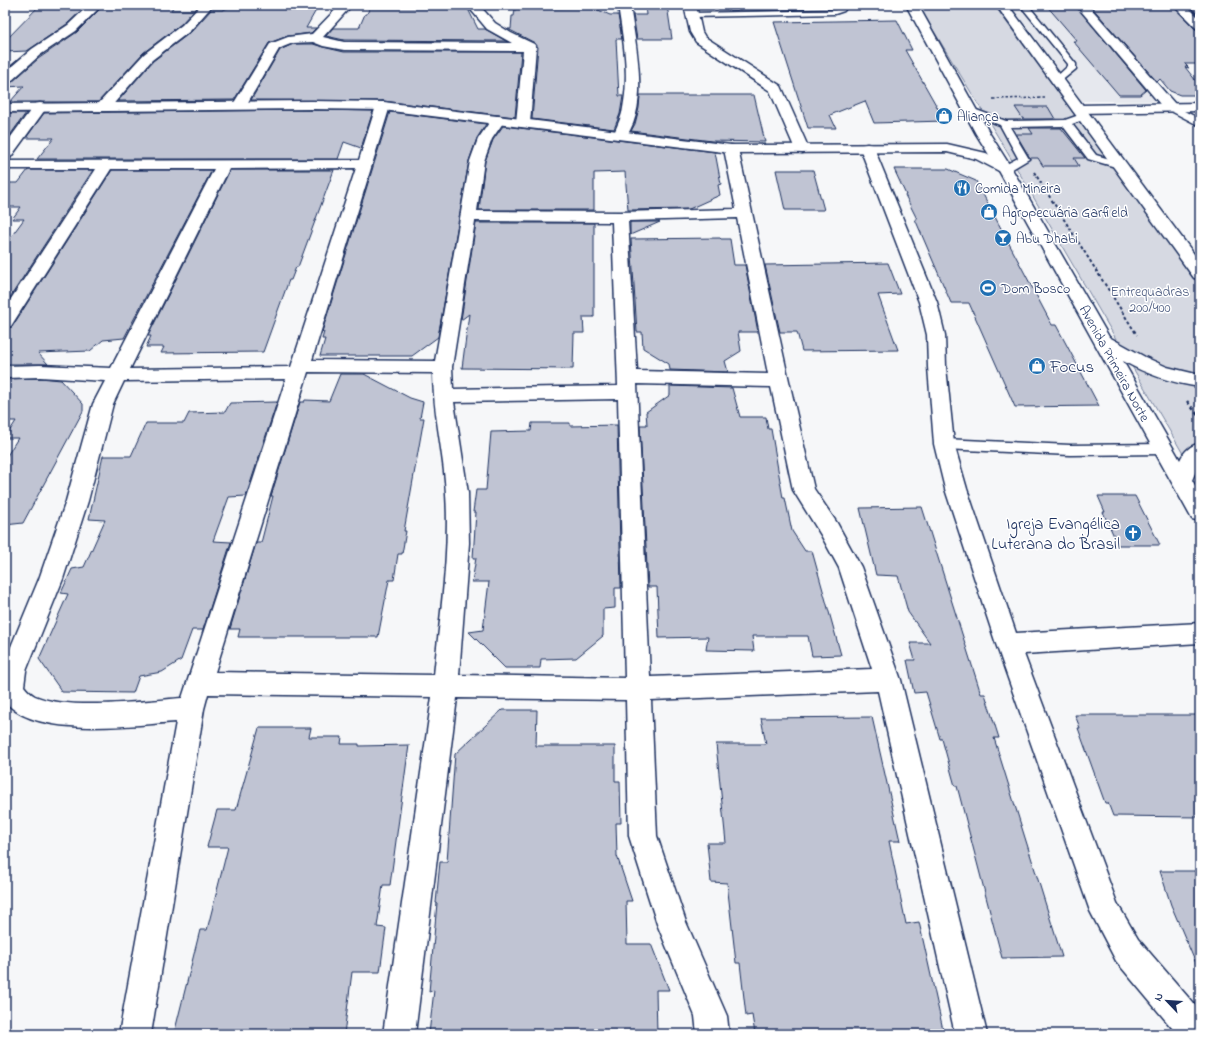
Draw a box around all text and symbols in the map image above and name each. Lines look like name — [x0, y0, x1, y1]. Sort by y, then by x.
shop icon: Aliança — [934, 106, 954, 126]
place label: Aliança — [957, 107, 999, 128]
restaurant icon: Comida Mineira — [952, 178, 972, 198]
place label: Comida Mineira — [975, 179, 1061, 200]
shop icon: Agropecuária Garfield — [979, 202, 999, 222]
place label: Agropecuária Garfield — [1002, 203, 1128, 225]
bar icon: Abu Dhabi — [993, 228, 1013, 248]
place label: Abu Dhabi — [1016, 229, 1078, 250]
sports icon: Dom Bosco — [978, 278, 998, 298]
place label: Dom Bosco — [1000, 279, 1070, 300]
park label: Entrequadras 200/400 — [1111, 282, 1189, 319]
street label: Avenida Primeira Norte — [1073, 302, 1155, 426]
place label: Focus — [1049, 355, 1094, 380]
shop icon: Focus — [1027, 356, 1047, 376]
place label: Igreja Evangélica Luterana do Brasil — [991, 512, 1120, 557]
church icon: Igreja Evangélica Luterana do Brasil — [1123, 523, 1143, 543]
north arrow — [1147, 981, 1187, 1021]
text: N — [1150, 990, 1168, 1004]

